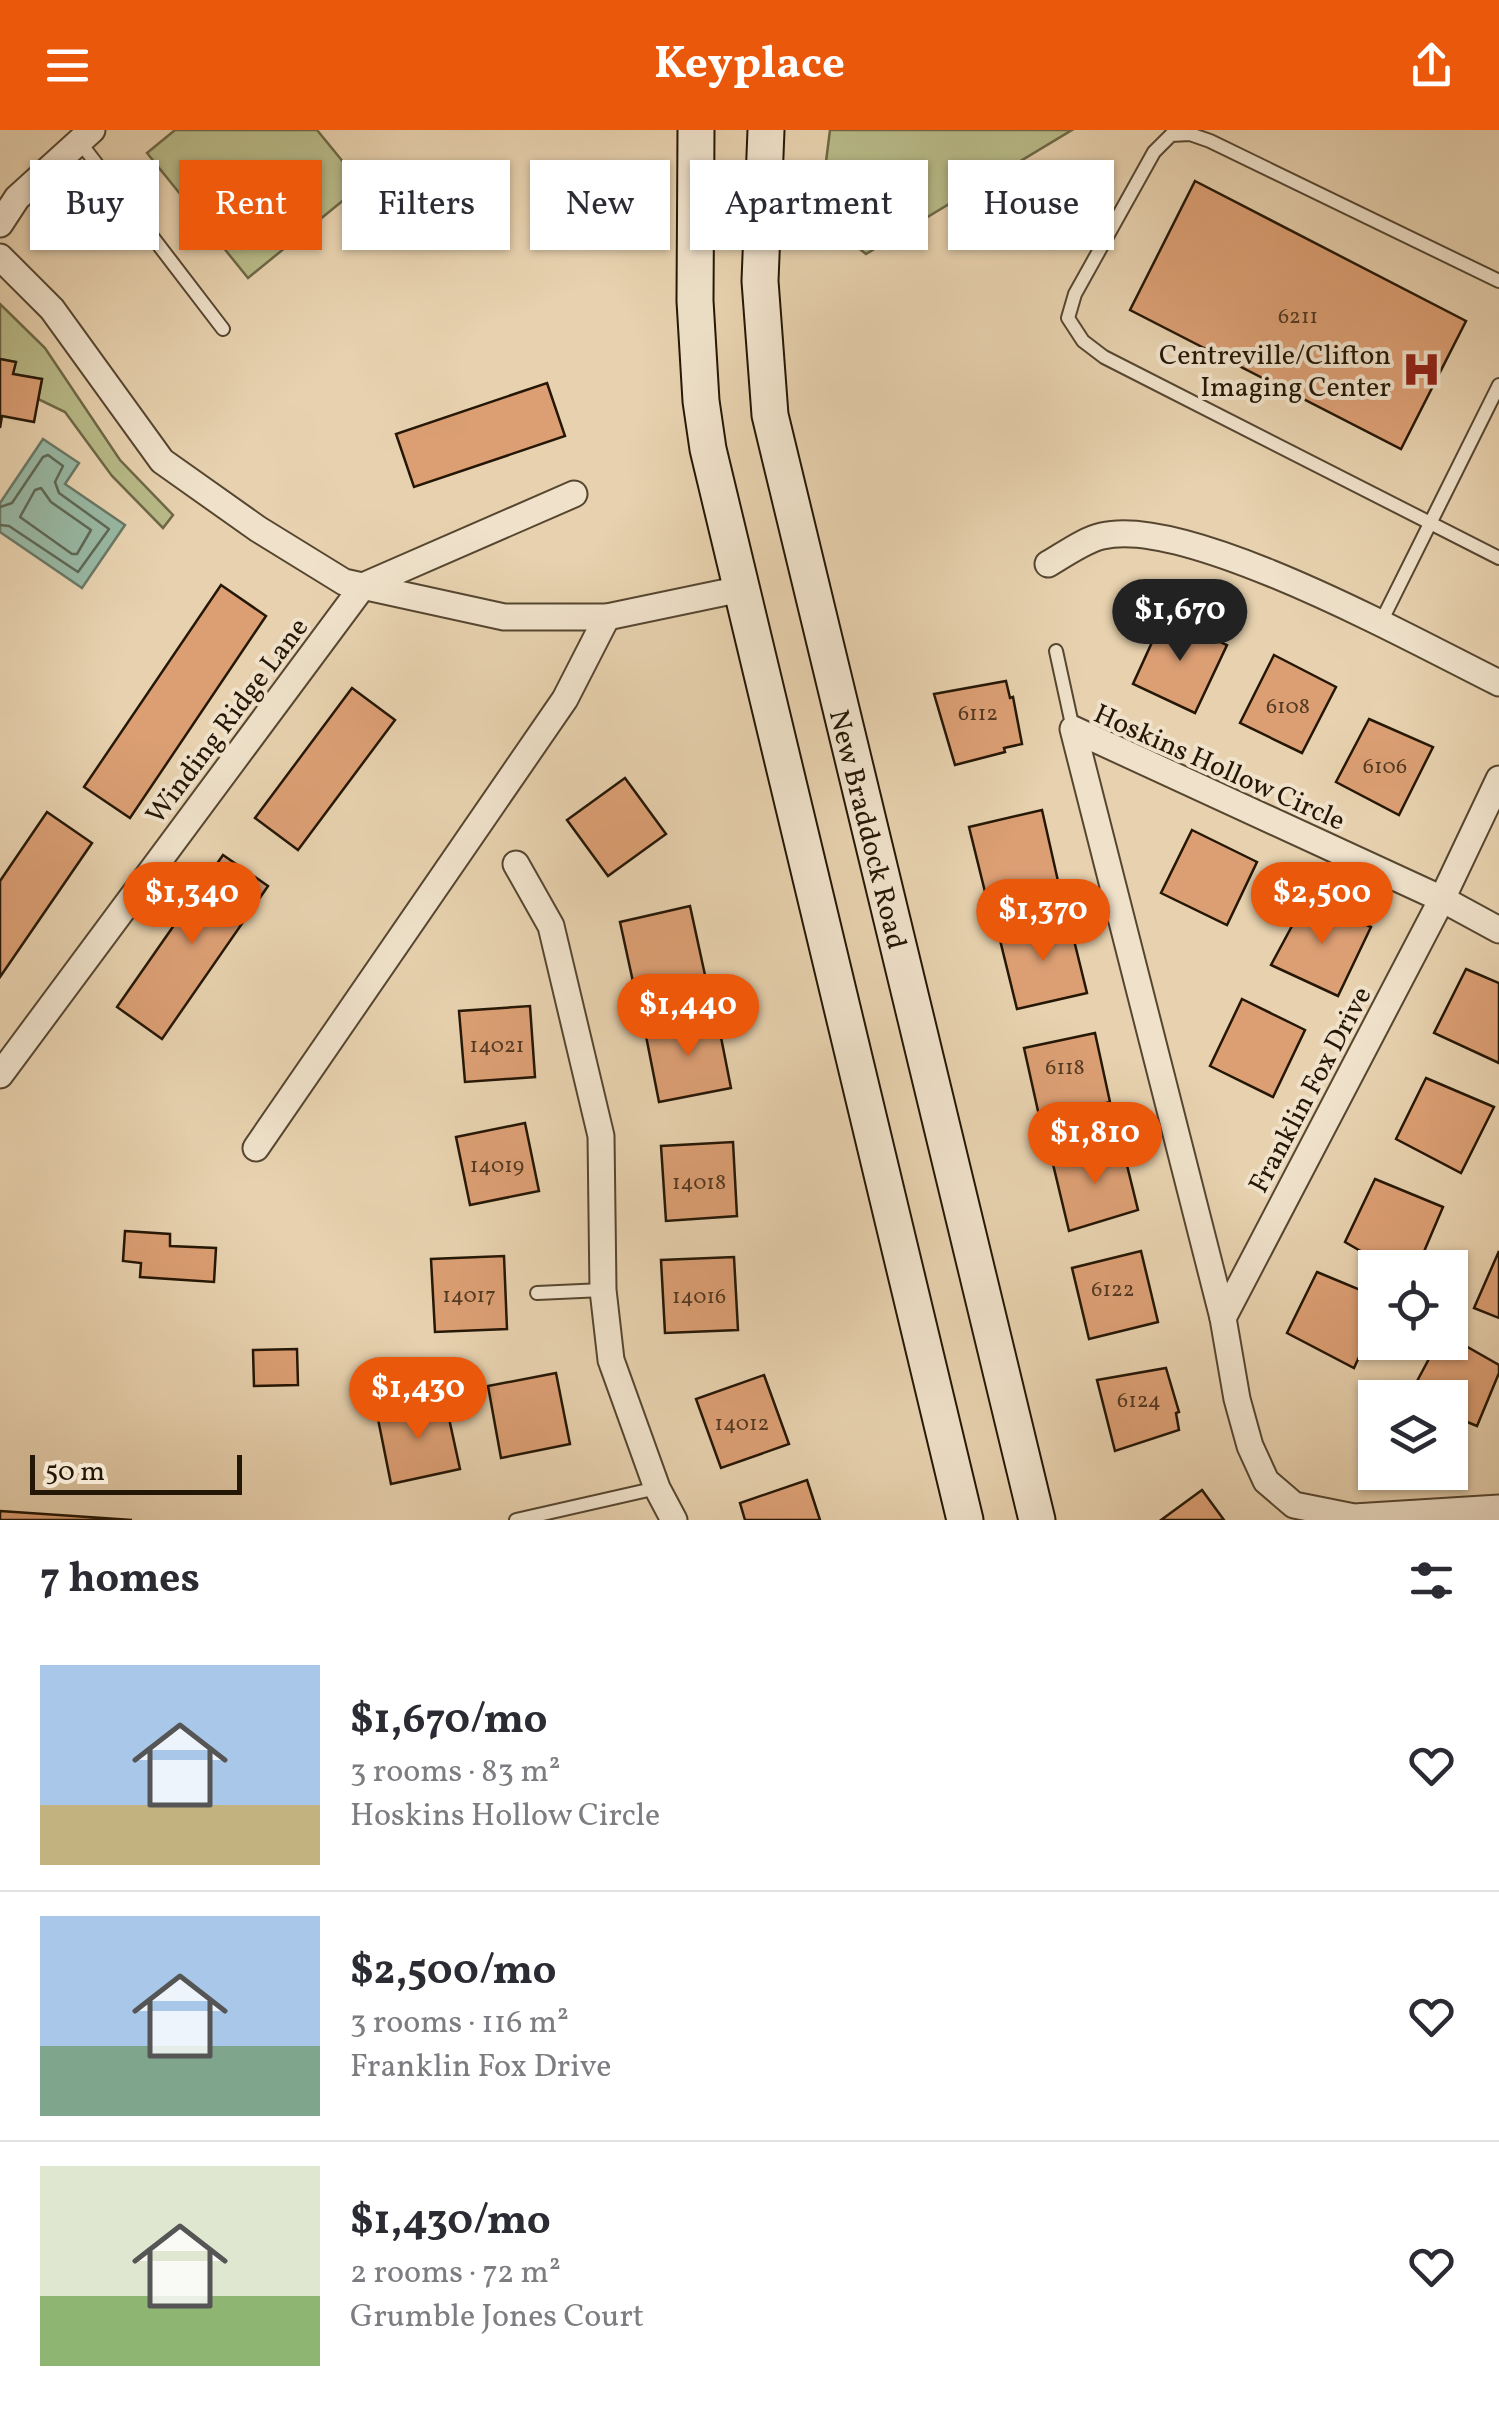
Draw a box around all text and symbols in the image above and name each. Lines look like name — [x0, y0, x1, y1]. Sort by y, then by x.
text: Keyplace — [654, 34, 845, 97]
icon: menu — [40, 38, 95, 93]
icon: share — [1404, 38, 1459, 93]
chip: Buy — [30, 160, 159, 250]
chip: Rent — [179, 160, 322, 250]
chip: Filters — [342, 160, 510, 250]
chip: New — [530, 160, 670, 250]
chip: Apartment — [690, 160, 928, 250]
chip: House — [948, 160, 1114, 250]
house number: 6211 — [1278, 302, 1318, 333]
place label: Centreville/Clifton Imaging Center — [1159, 337, 1391, 408]
hospital icon: Centreville/Clifton Imaging Center — [1400, 349, 1442, 391]
pin: $1,670 — [1099, 579, 1261, 664]
text: $1,670 — [1134, 589, 1226, 633]
street label: Winding Ridge Lane — [137, 610, 319, 833]
house number: 6108 — [1266, 692, 1310, 723]
street label: Hoskins Hollow Circle — [1087, 695, 1351, 841]
house number: 6112 — [958, 699, 998, 730]
street label: New Braddock Road — [818, 706, 915, 954]
house number: 6106 — [1363, 752, 1407, 783]
pin: $1,340 — [111, 862, 273, 947]
pin: $2,500 — [1241, 862, 1403, 947]
text: $1,340 — [145, 872, 239, 916]
text: $2,500 — [1273, 872, 1371, 916]
pin: $1,370 — [962, 879, 1124, 964]
text: $1,370 — [998, 889, 1088, 933]
pin: $1,440 — [607, 974, 769, 1059]
street label: Franklin Fox Drive — [1240, 980, 1382, 1200]
text: $1,440 — [639, 984, 737, 1028]
house number: 14021 — [470, 1031, 524, 1062]
house number: 6118 — [1045, 1053, 1085, 1084]
pin: $1,810 — [1014, 1102, 1176, 1187]
text: $1,810 — [1050, 1112, 1140, 1156]
house number: 14019 — [470, 1151, 524, 1182]
house number: 14018 — [672, 1168, 726, 1199]
map controls — [1358, 1250, 1468, 1490]
button: locate — [1358, 1250, 1468, 1360]
house number: 6122 — [1091, 1275, 1135, 1306]
house number: 14017 — [442, 1281, 496, 1312]
house number: 14016 — [672, 1282, 726, 1313]
pin: $1,430 — [337, 1357, 499, 1442]
text: $1,430 — [371, 1367, 465, 1411]
button: layers — [1358, 1380, 1468, 1490]
house number: 6124 — [1117, 1386, 1161, 1417]
house number: 14012 — [715, 1409, 769, 1440]
scale bar — [30, 1450, 242, 1494]
text: 50 m — [45, 1453, 105, 1492]
text: 7 homes — [40, 1551, 200, 1610]
icon: filters — [1404, 1553, 1459, 1608]
text: $1,670/mo — [350, 1692, 548, 1751]
icon: home — [120, 1705, 240, 1825]
icon: heart — [1404, 1738, 1459, 1793]
text: 3 rooms · 83 m² — [350, 1751, 561, 1795]
text: Hoskins Hollow Circle — [350, 1795, 660, 1839]
text: $2,500/mo — [350, 1943, 557, 2002]
icon: home — [120, 1956, 240, 2076]
icon: heart — [1404, 1989, 1459, 2044]
text: 3 rooms · 116 m² — [350, 2002, 569, 2046]
text: Franklin Fox Drive — [350, 2046, 612, 2090]
text: $1,430/mo — [350, 2193, 551, 2252]
icon: home — [120, 2206, 240, 2326]
icon: heart — [1404, 2239, 1459, 2294]
text: 2 rooms · 72 m² — [350, 2252, 561, 2296]
text: Grumble Jones Court — [350, 2296, 644, 2340]

